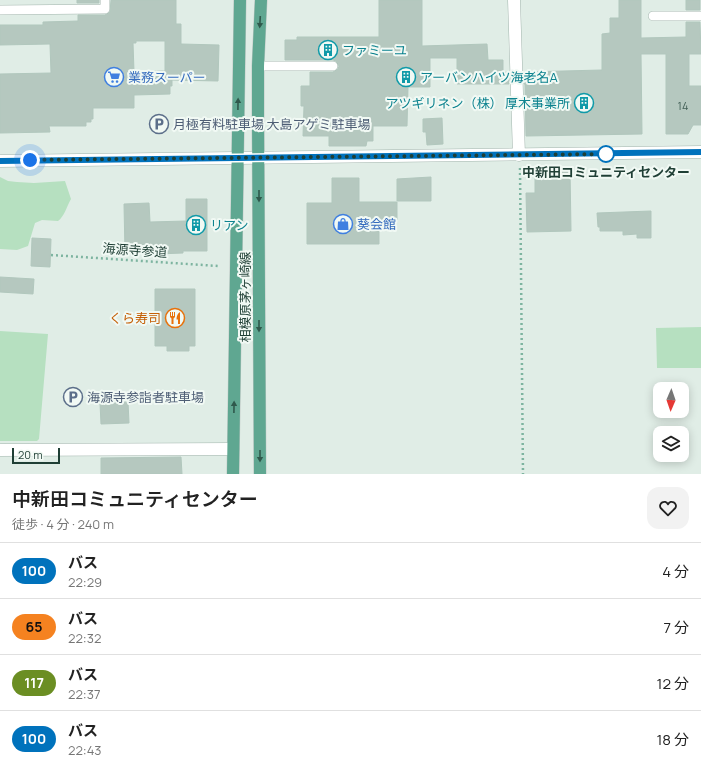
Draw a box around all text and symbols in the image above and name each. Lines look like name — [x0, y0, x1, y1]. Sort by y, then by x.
one-way arrow — [257, 16, 263, 29]
building icon: ファミーユ — [317, 39, 339, 61]
place label: ファミーユ — [342, 41, 407, 59]
supermarket icon: 業務スーパー — [103, 66, 125, 88]
building icon: アーバンハイツ海老名A — [395, 66, 417, 88]
place label: 業務スーパー — [128, 68, 206, 86]
place label: アーバンハイツ海老名A — [420, 68, 558, 86]
building icon: アツギリネン（株） 厚木事業所 — [573, 92, 595, 114]
place label: アツギリネン（株） 厚木事業所 — [385, 94, 570, 112]
one-way arrow — [235, 97, 241, 110]
house number: 14 — [678, 98, 688, 113]
parking icon: 月極有料駐車場 大島アゲミ駐車場 — [148, 113, 170, 135]
place label: 月極有料駐車場 大島アゲミ駐車場 — [173, 115, 370, 133]
marker: 中新田コミュニティセンター — [597, 145, 615, 163]
your location — [20, 150, 40, 170]
place label: 中新田コミュニティセンター — [522, 163, 690, 181]
one-way arrow — [256, 190, 262, 203]
shop icon: 葵会館 — [332, 213, 354, 235]
building icon: リアン — [185, 214, 207, 236]
place label: 葵会館 — [357, 215, 396, 233]
place label: リアン — [210, 216, 248, 234]
street label: 海源寺参道 — [102, 239, 168, 261]
street label: 相模原茅ヶ崎線 — [236, 251, 254, 343]
restaurant icon: くら寿司 — [164, 307, 186, 329]
place label: くら寿司 — [109, 309, 161, 327]
one-way arrow — [256, 320, 262, 333]
north arrow — [653, 382, 689, 418]
map controls — [653, 382, 689, 462]
parking icon: 海源寺参詣者駐車場 — [62, 386, 84, 408]
place label: 海源寺参詣者駐車場 — [87, 388, 204, 406]
one-way arrow — [231, 400, 237, 413]
button: layers — [653, 426, 689, 462]
scale bar — [12, 446, 60, 465]
text: 20 m — [18, 447, 43, 462]
one-way arrow — [257, 450, 263, 463]
text: 中新田コミュニティセンター — [12, 486, 258, 512]
button: heart — [647, 487, 689, 529]
text: 徒歩 · 4 分 · 240 m — [12, 515, 114, 533]
text: バス — [68, 552, 98, 573]
text: 100 — [22, 561, 46, 580]
text: 4 分 — [662, 561, 689, 582]
text: 22:29 — [68, 573, 102, 591]
text: バス — [68, 608, 98, 629]
text: 65 — [26, 617, 42, 636]
text: 7 分 — [663, 617, 689, 638]
text: 22:32 — [68, 629, 101, 647]
text: バス — [68, 664, 98, 685]
text: 117 — [24, 673, 44, 692]
text: 12 分 — [657, 673, 689, 694]
text: 22:37 — [68, 685, 100, 703]
text: バス — [68, 720, 98, 741]
text: 100 — [22, 729, 46, 748]
text: 18 分 — [656, 729, 689, 750]
text: 22:43 — [68, 741, 102, 759]

